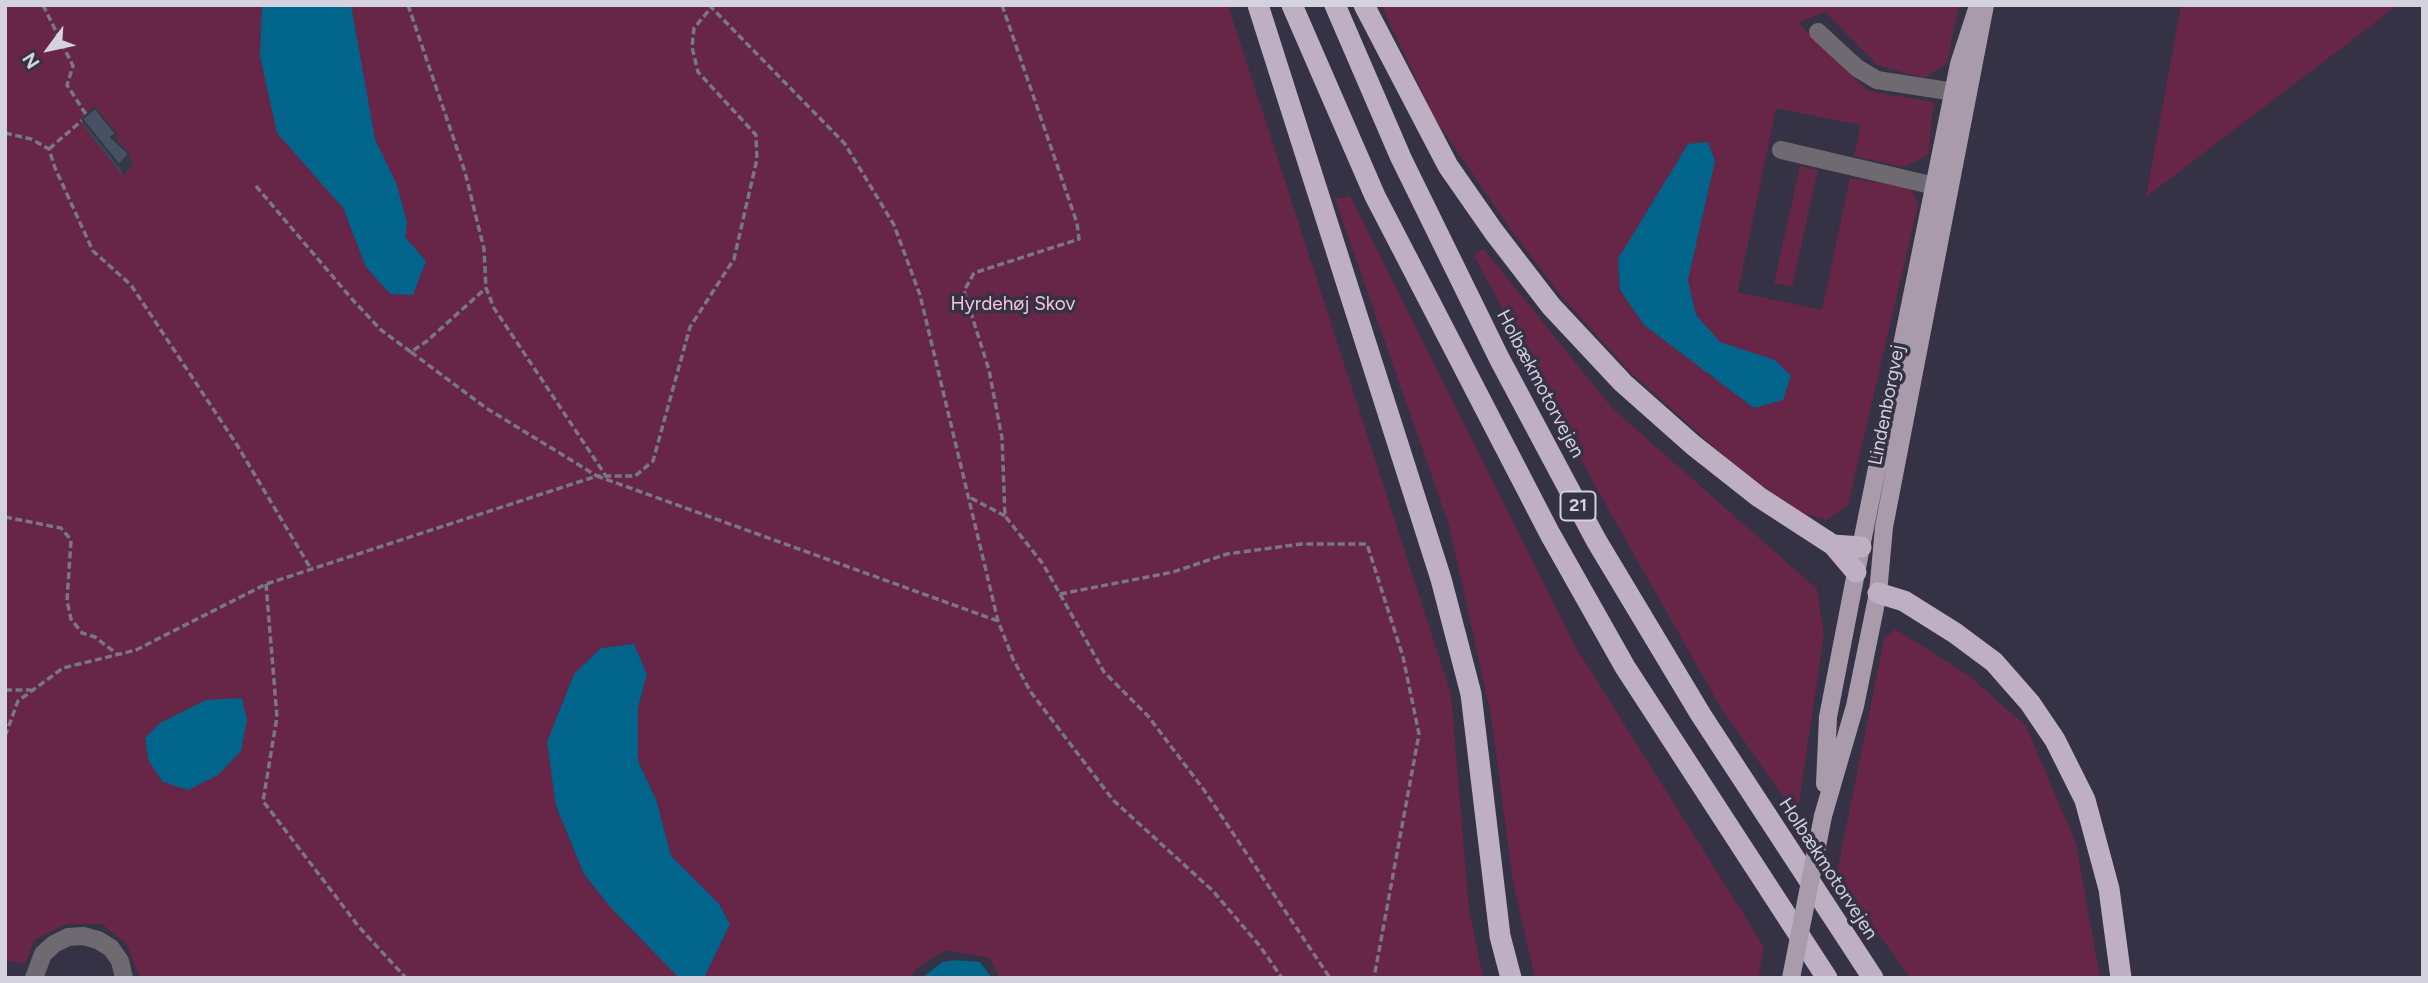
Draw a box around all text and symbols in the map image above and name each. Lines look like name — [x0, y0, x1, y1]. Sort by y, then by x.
north arrow — [14, 14, 84, 84]
text: N — [17, 48, 45, 73]
park label: Hyrdehøj Skov — [951, 293, 1075, 315]
street label: Holbækmotorvejen — [1491, 306, 1589, 462]
street label: Lindenborgvej — [1864, 343, 1910, 467]
road number: 21 — [1560, 492, 1596, 520]
street label: Holbækmotorvejen — [1774, 794, 1882, 944]

